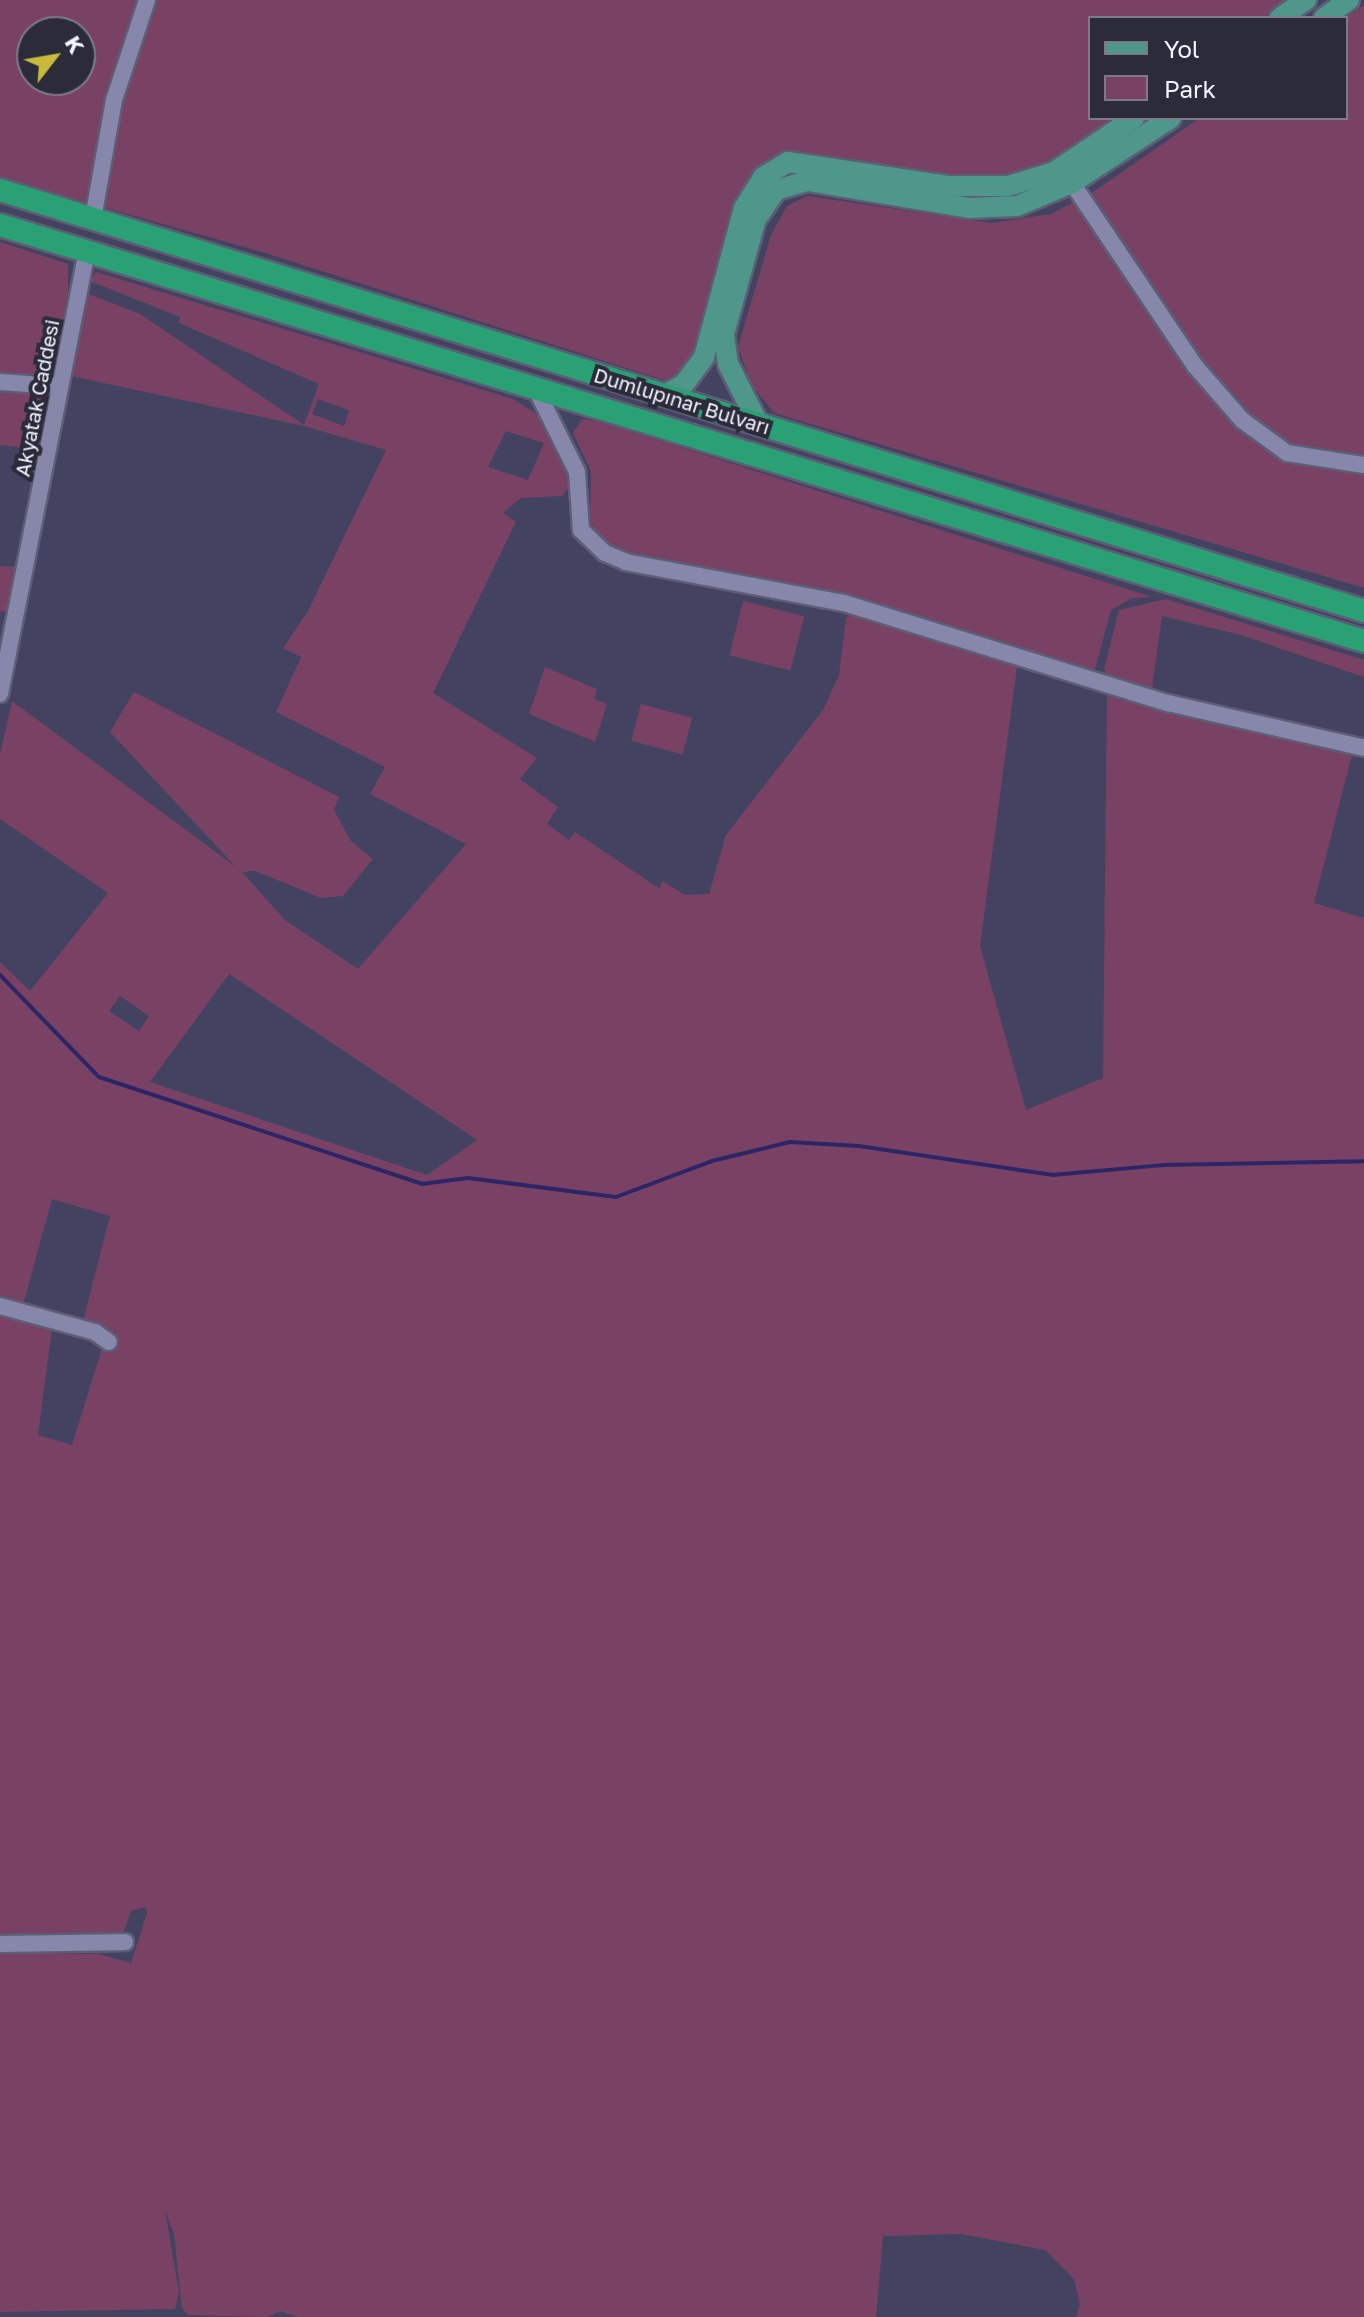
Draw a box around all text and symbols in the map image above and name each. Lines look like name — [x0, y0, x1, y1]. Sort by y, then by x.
north arrow — [16, 16, 96, 96]
legend — [1088, 16, 1348, 120]
text: K — [60, 31, 91, 58]
text: Yol — [1164, 34, 1200, 63]
text: Park — [1164, 74, 1216, 103]
street label: Akyatak Caddesi — [10, 318, 64, 478]
street label: Dumlupınar Bulvarı — [591, 363, 773, 439]

